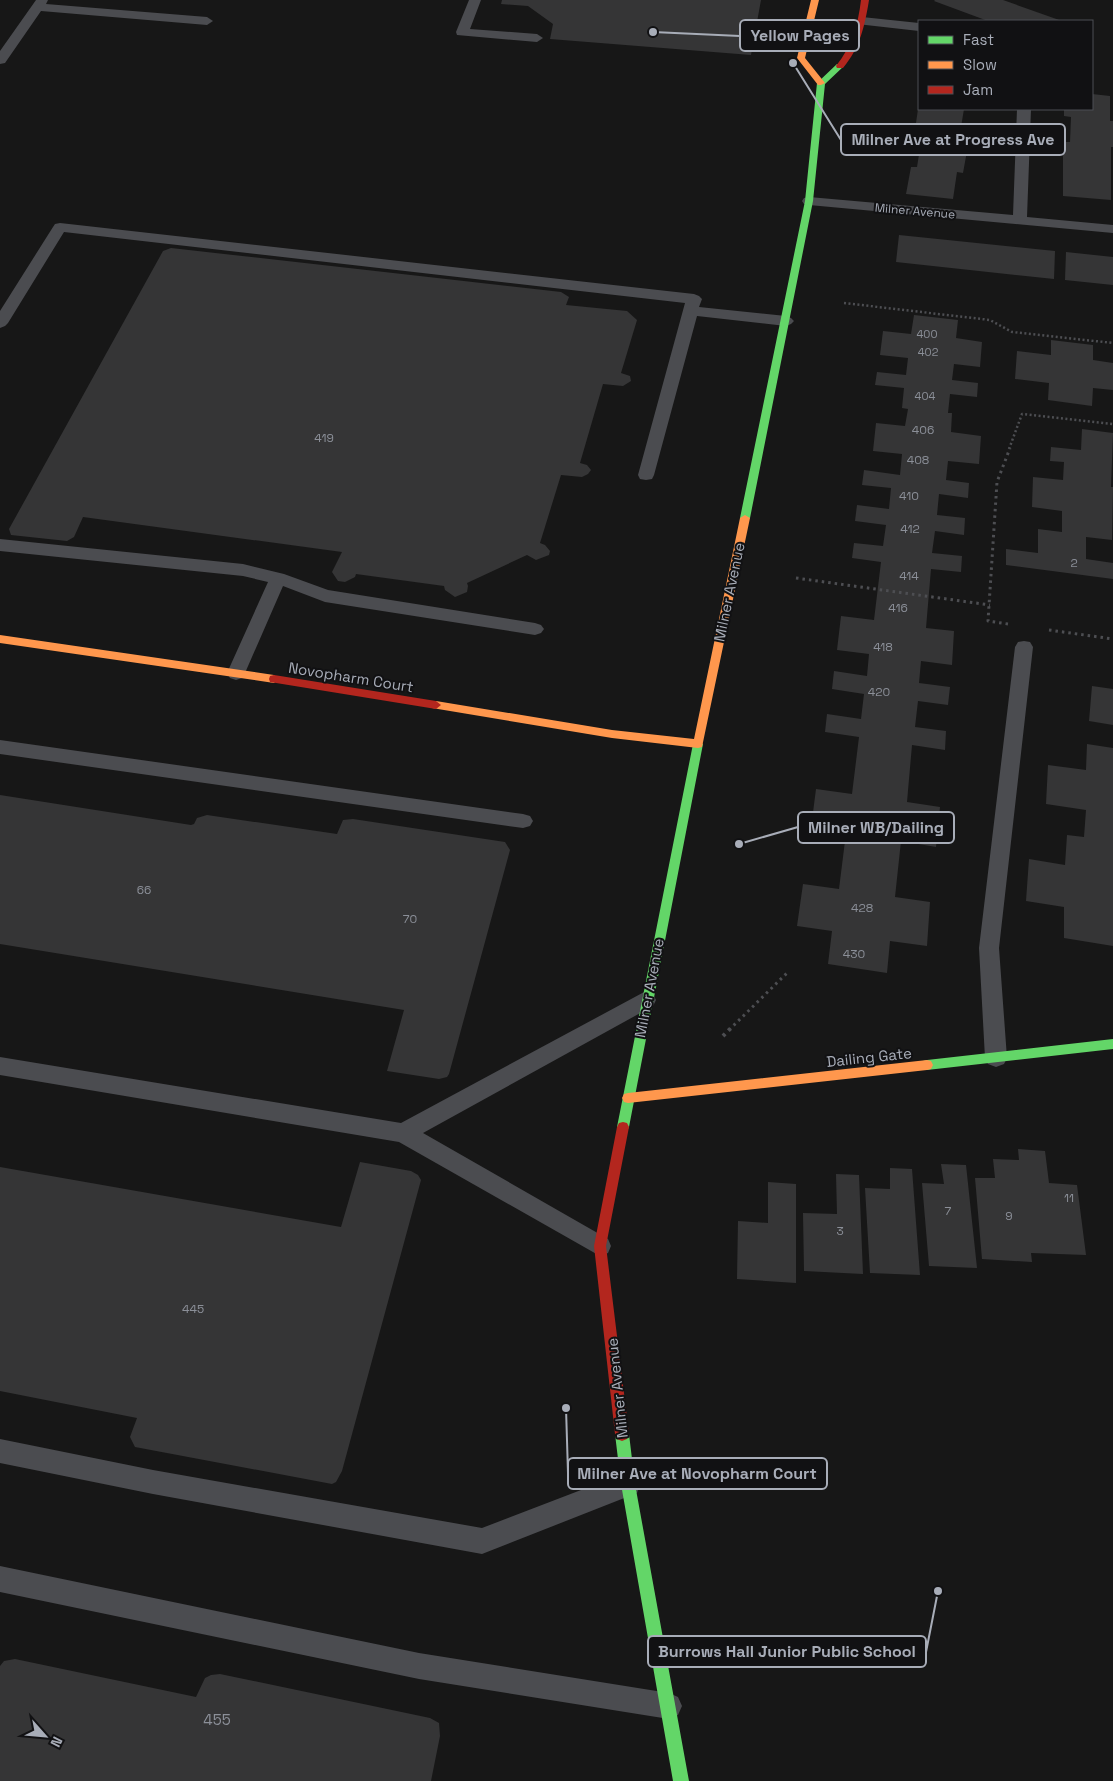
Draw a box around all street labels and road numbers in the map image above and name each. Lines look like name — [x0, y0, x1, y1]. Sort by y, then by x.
street label: Milner Avenue — [874, 200, 956, 222]
street label: Milner Avenue — [709, 541, 749, 643]
street label: Novopharm Court — [287, 658, 415, 696]
street label: Milner Avenue — [630, 937, 668, 1039]
street label: Dailing Gate — [825, 1043, 913, 1071]
street label: Milner Avenue — [602, 1337, 632, 1439]

